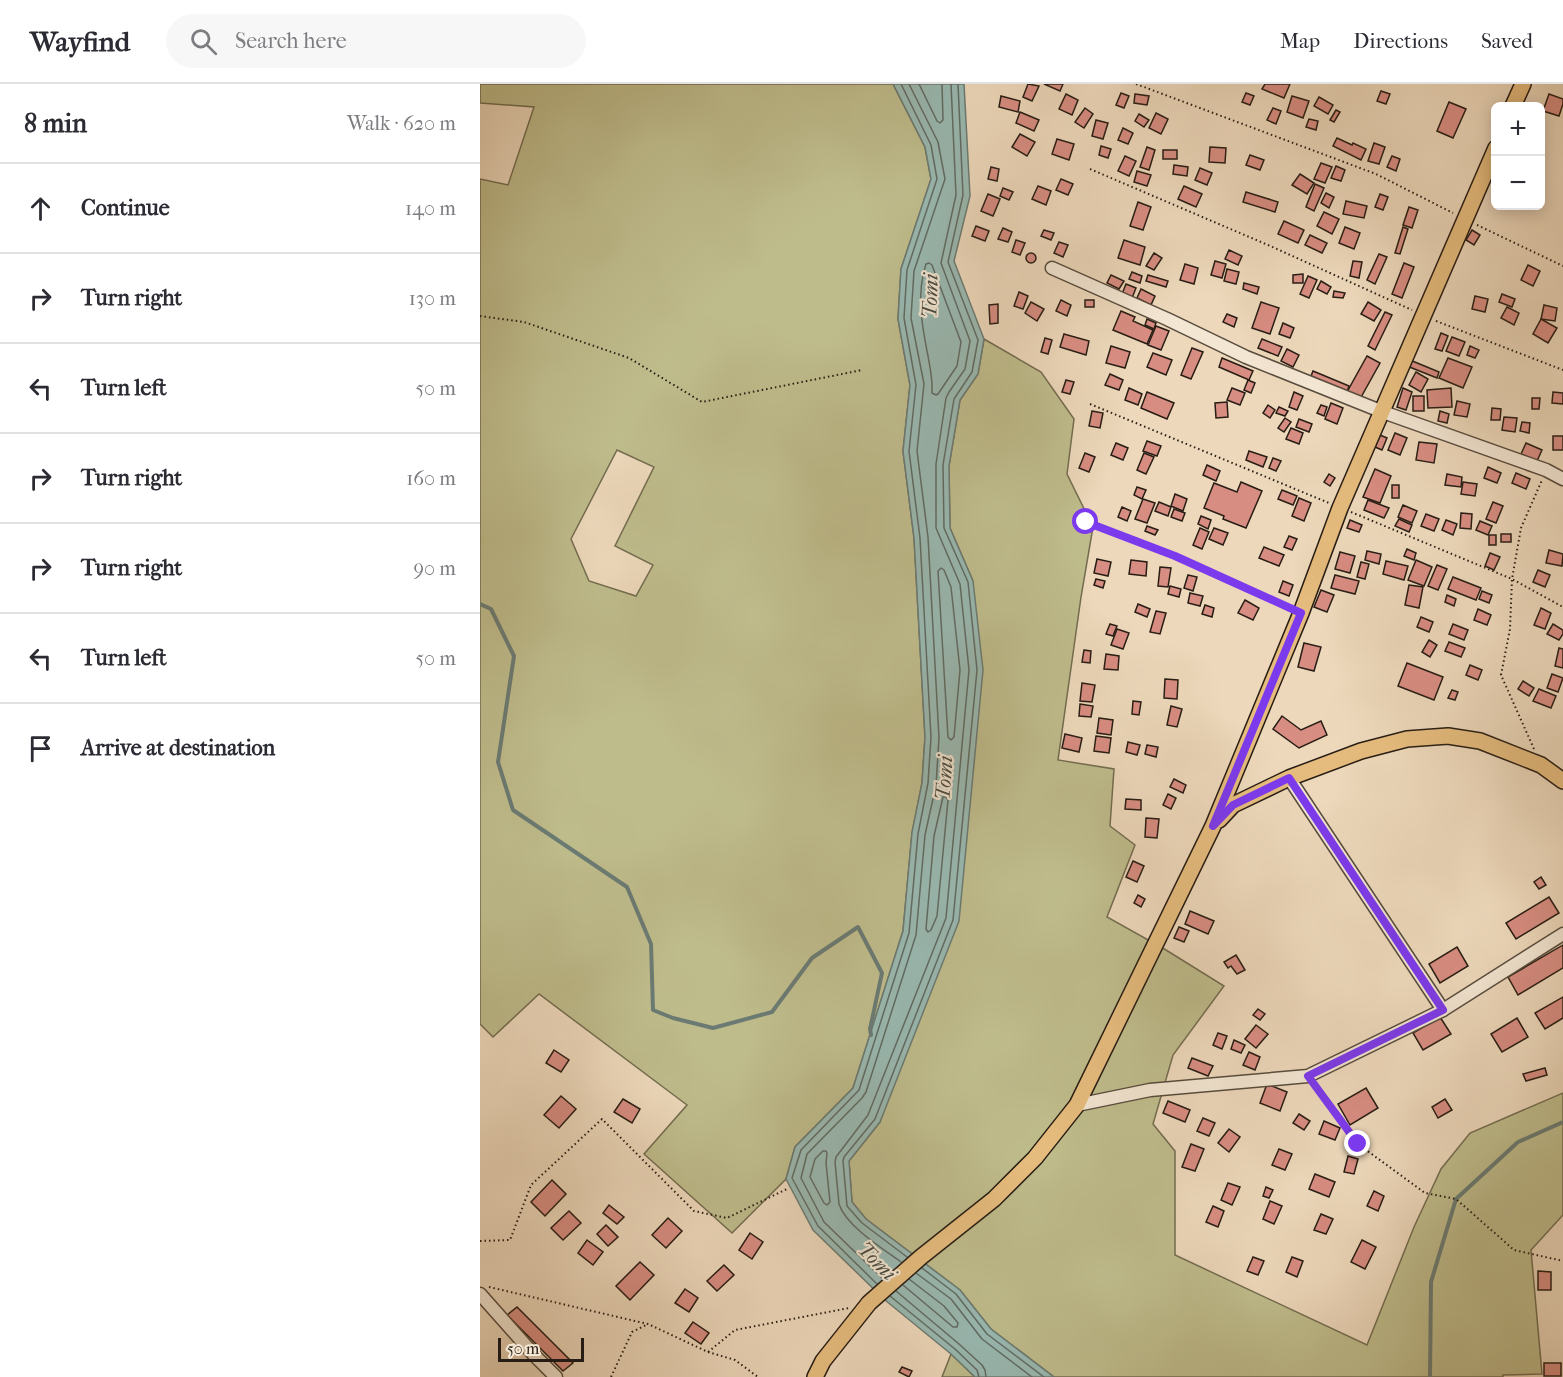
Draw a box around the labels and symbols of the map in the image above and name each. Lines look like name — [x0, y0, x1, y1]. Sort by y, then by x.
water label: Tomi — [917, 271, 943, 319]
route start — [1072, 508, 1098, 534]
water label: Tomi — [930, 753, 958, 801]
route end — [1344, 1130, 1370, 1156]
water label: Tomi — [853, 1237, 903, 1287]
scale bar — [498, 1335, 584, 1362]

